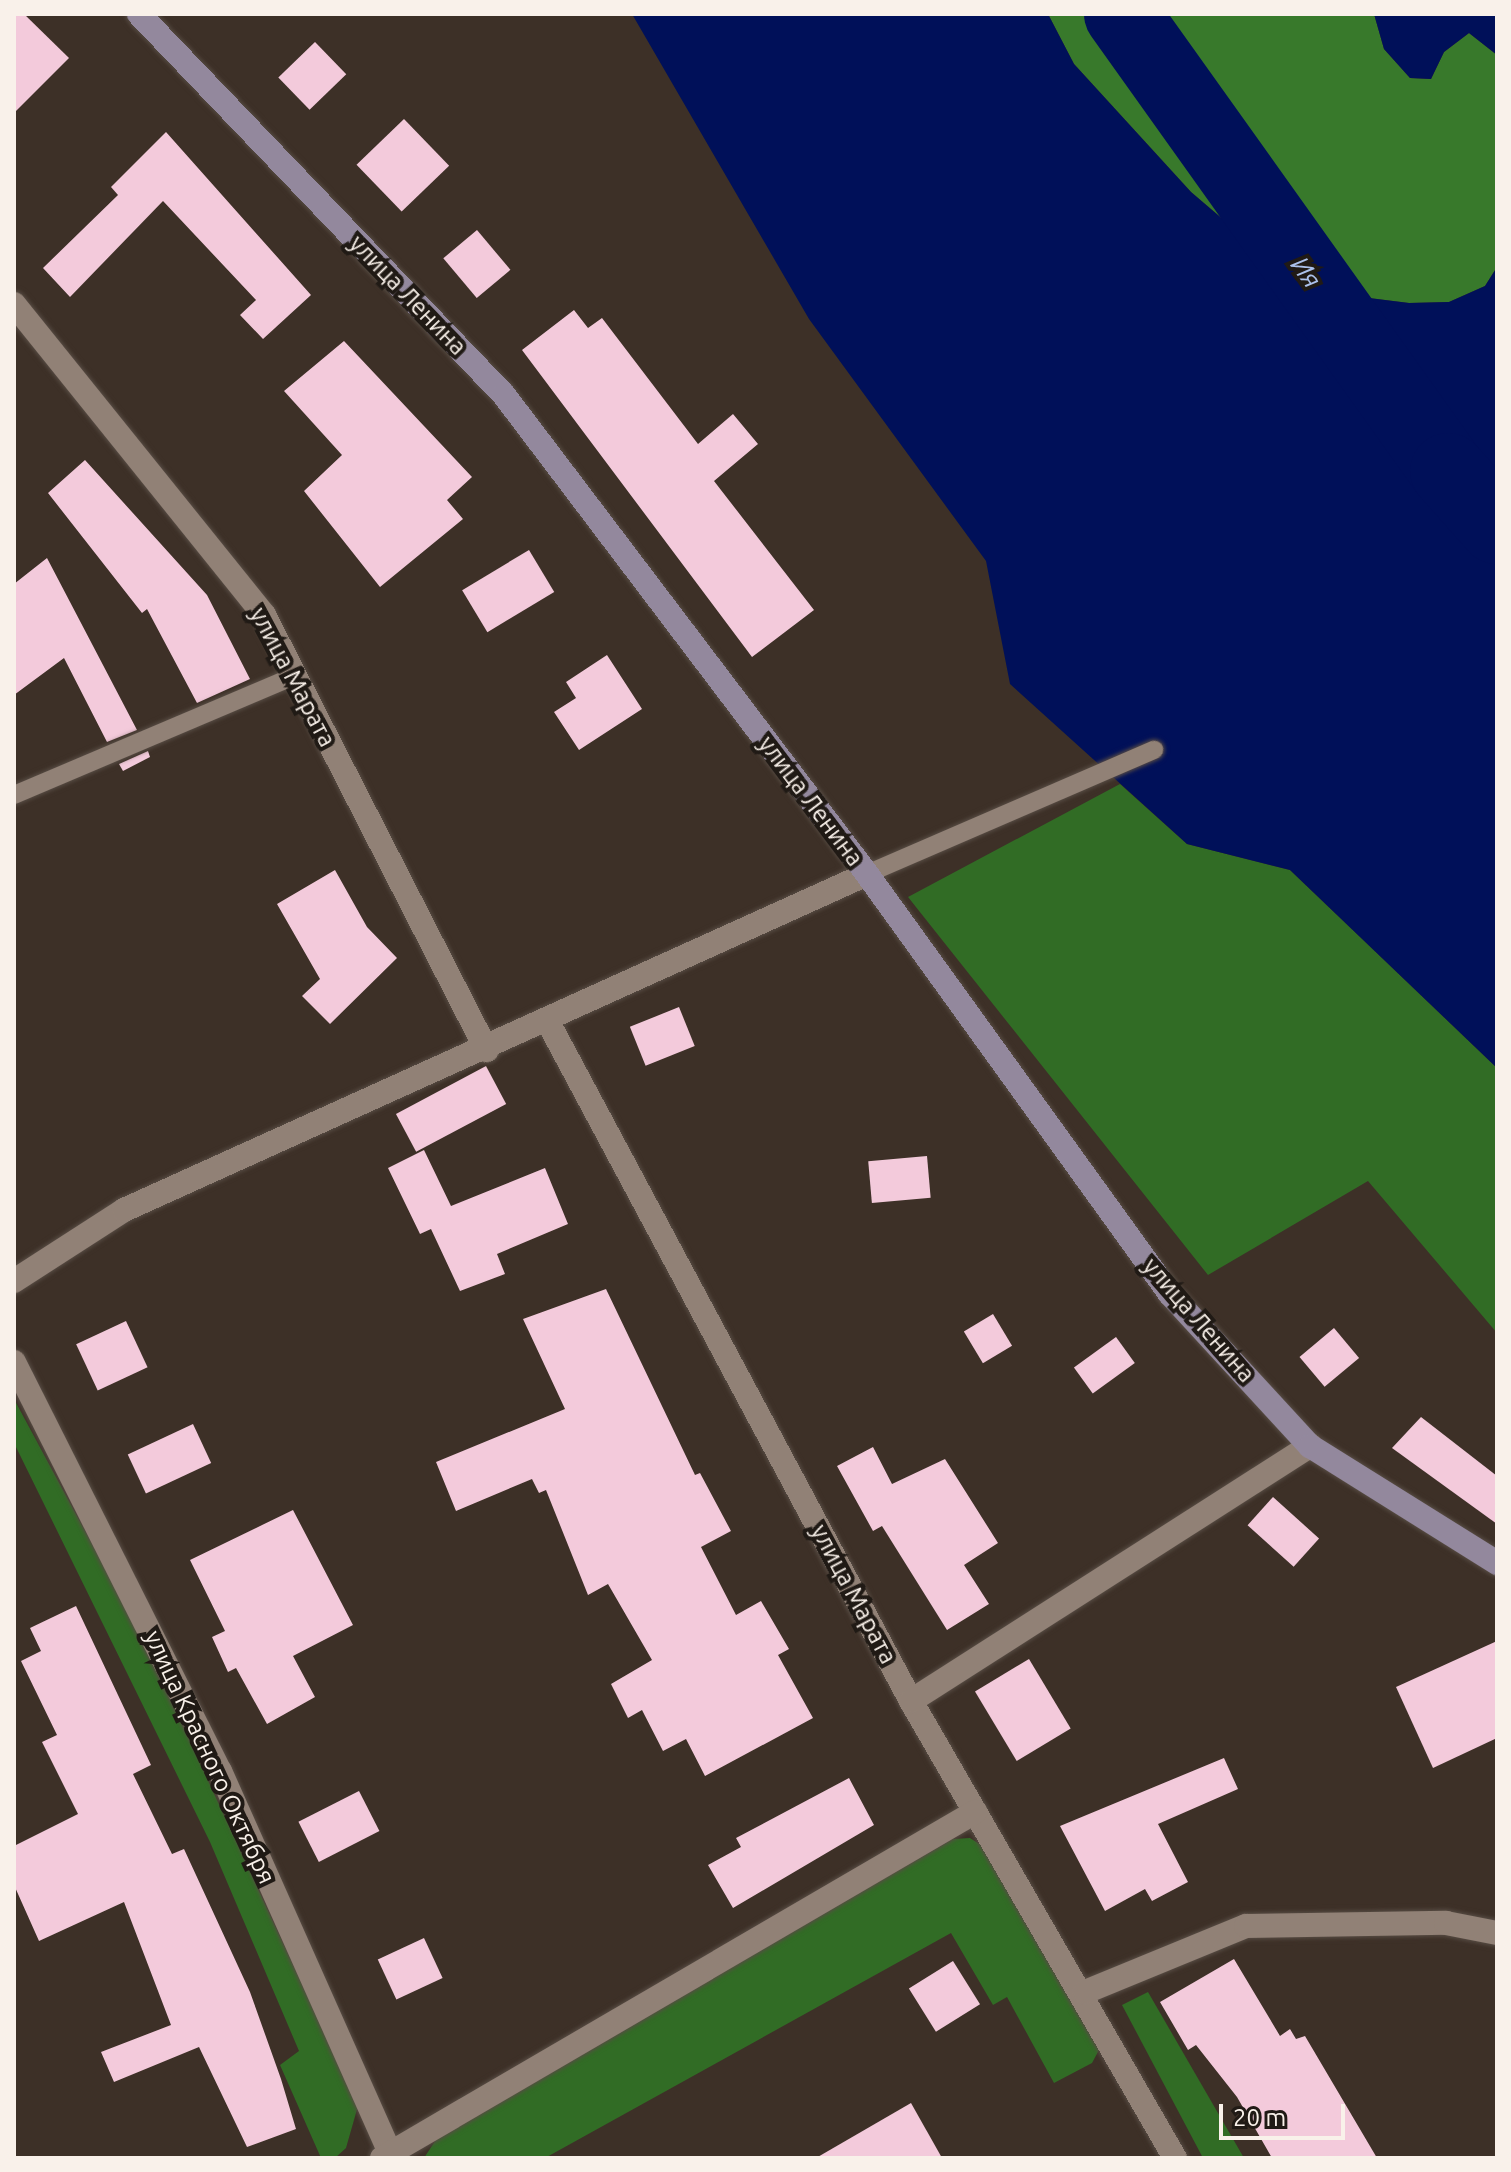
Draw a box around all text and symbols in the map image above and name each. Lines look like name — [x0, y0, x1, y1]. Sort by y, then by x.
street label: улица Ленина — [344, 229, 472, 361]
water label: Ия — [1284, 250, 1328, 294]
street label: улица Марата — [244, 602, 342, 752]
street label: улица Ленина — [753, 730, 869, 872]
street label: улица Ленина — [1137, 1252, 1261, 1388]
street label: улица Марата — [805, 1519, 903, 1669]
street label: улица Красного Октября — [139, 1626, 281, 1888]
scale bar — [1223, 2088, 1349, 2138]
text: 20 m — [1233, 2104, 1286, 2131]

